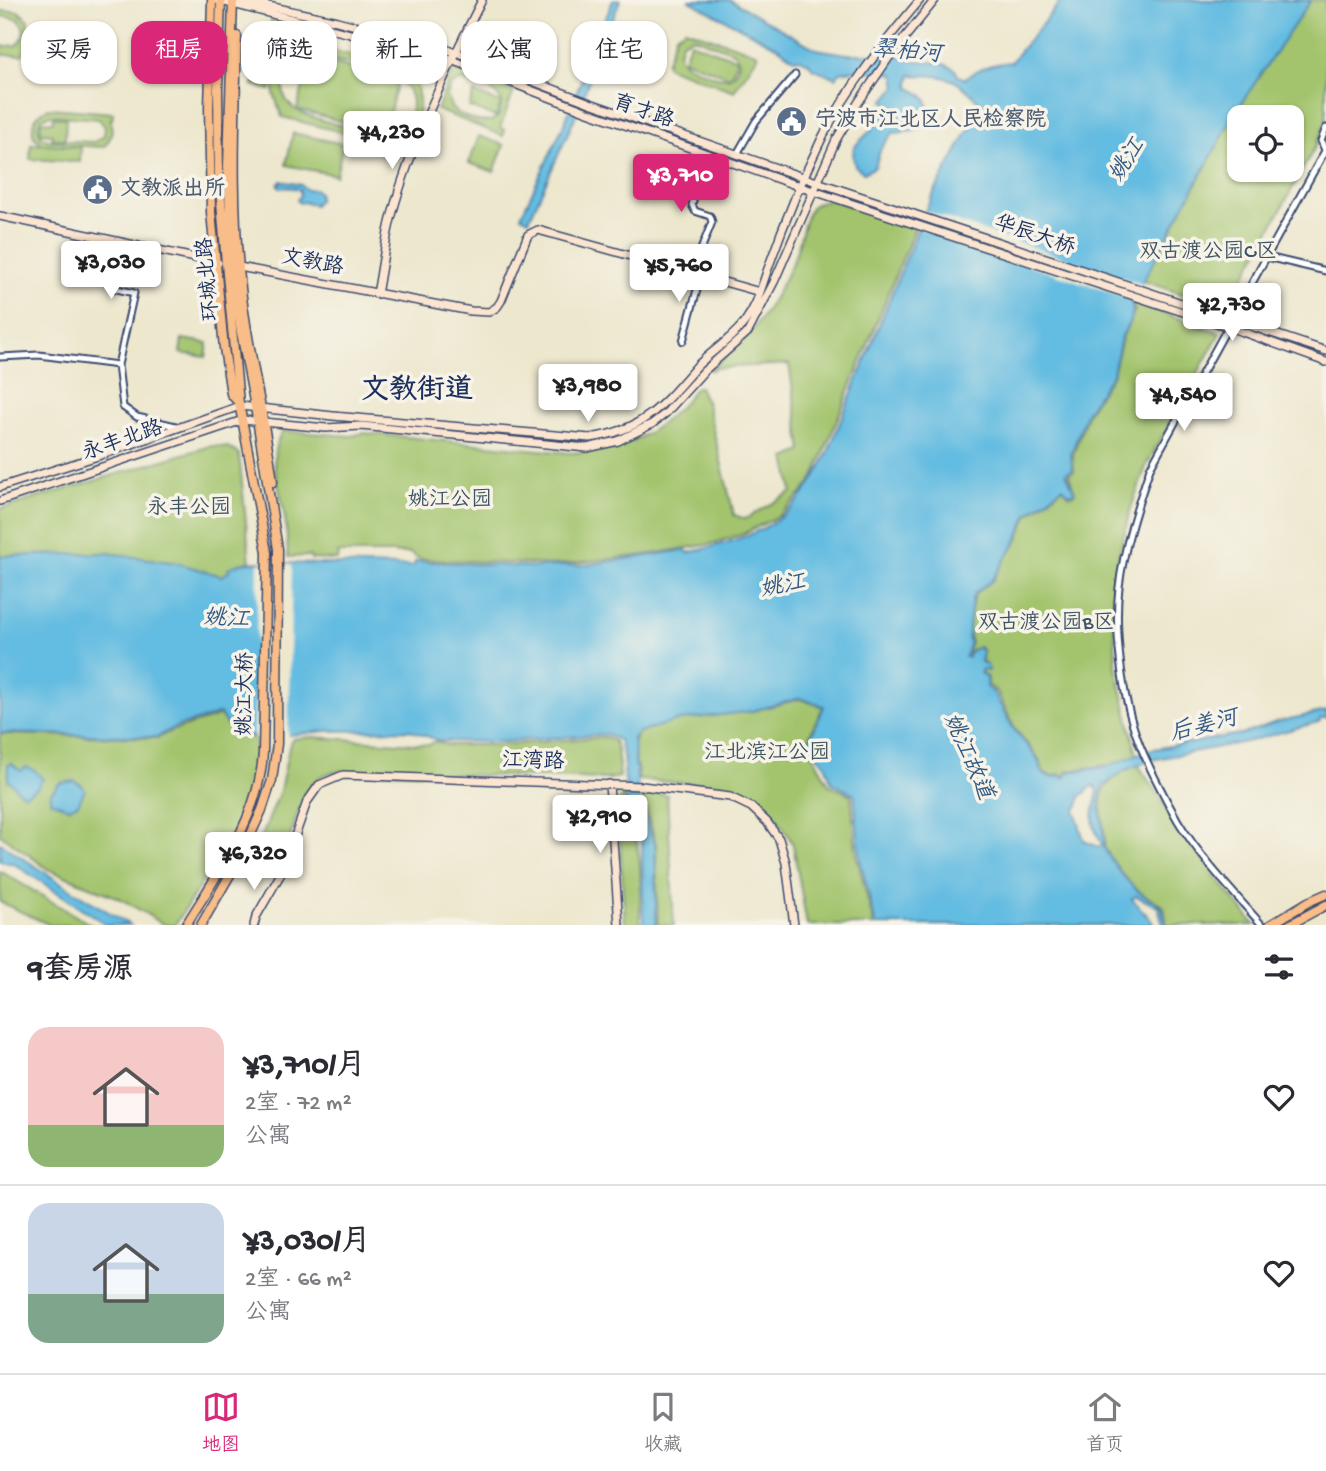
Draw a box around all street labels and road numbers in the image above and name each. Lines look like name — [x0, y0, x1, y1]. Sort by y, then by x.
street label: 育才路 — [609, 89, 678, 135]
street label: 华辰大桥 — [990, 211, 1078, 262]
street label: 环城北路 — [192, 236, 226, 322]
street label: 文教路 — [279, 244, 346, 282]
street label: 永丰北路 — [79, 415, 167, 467]
street label: 姚江大桥 — [233, 652, 260, 736]
street label: 江湾路 — [501, 747, 565, 777]

